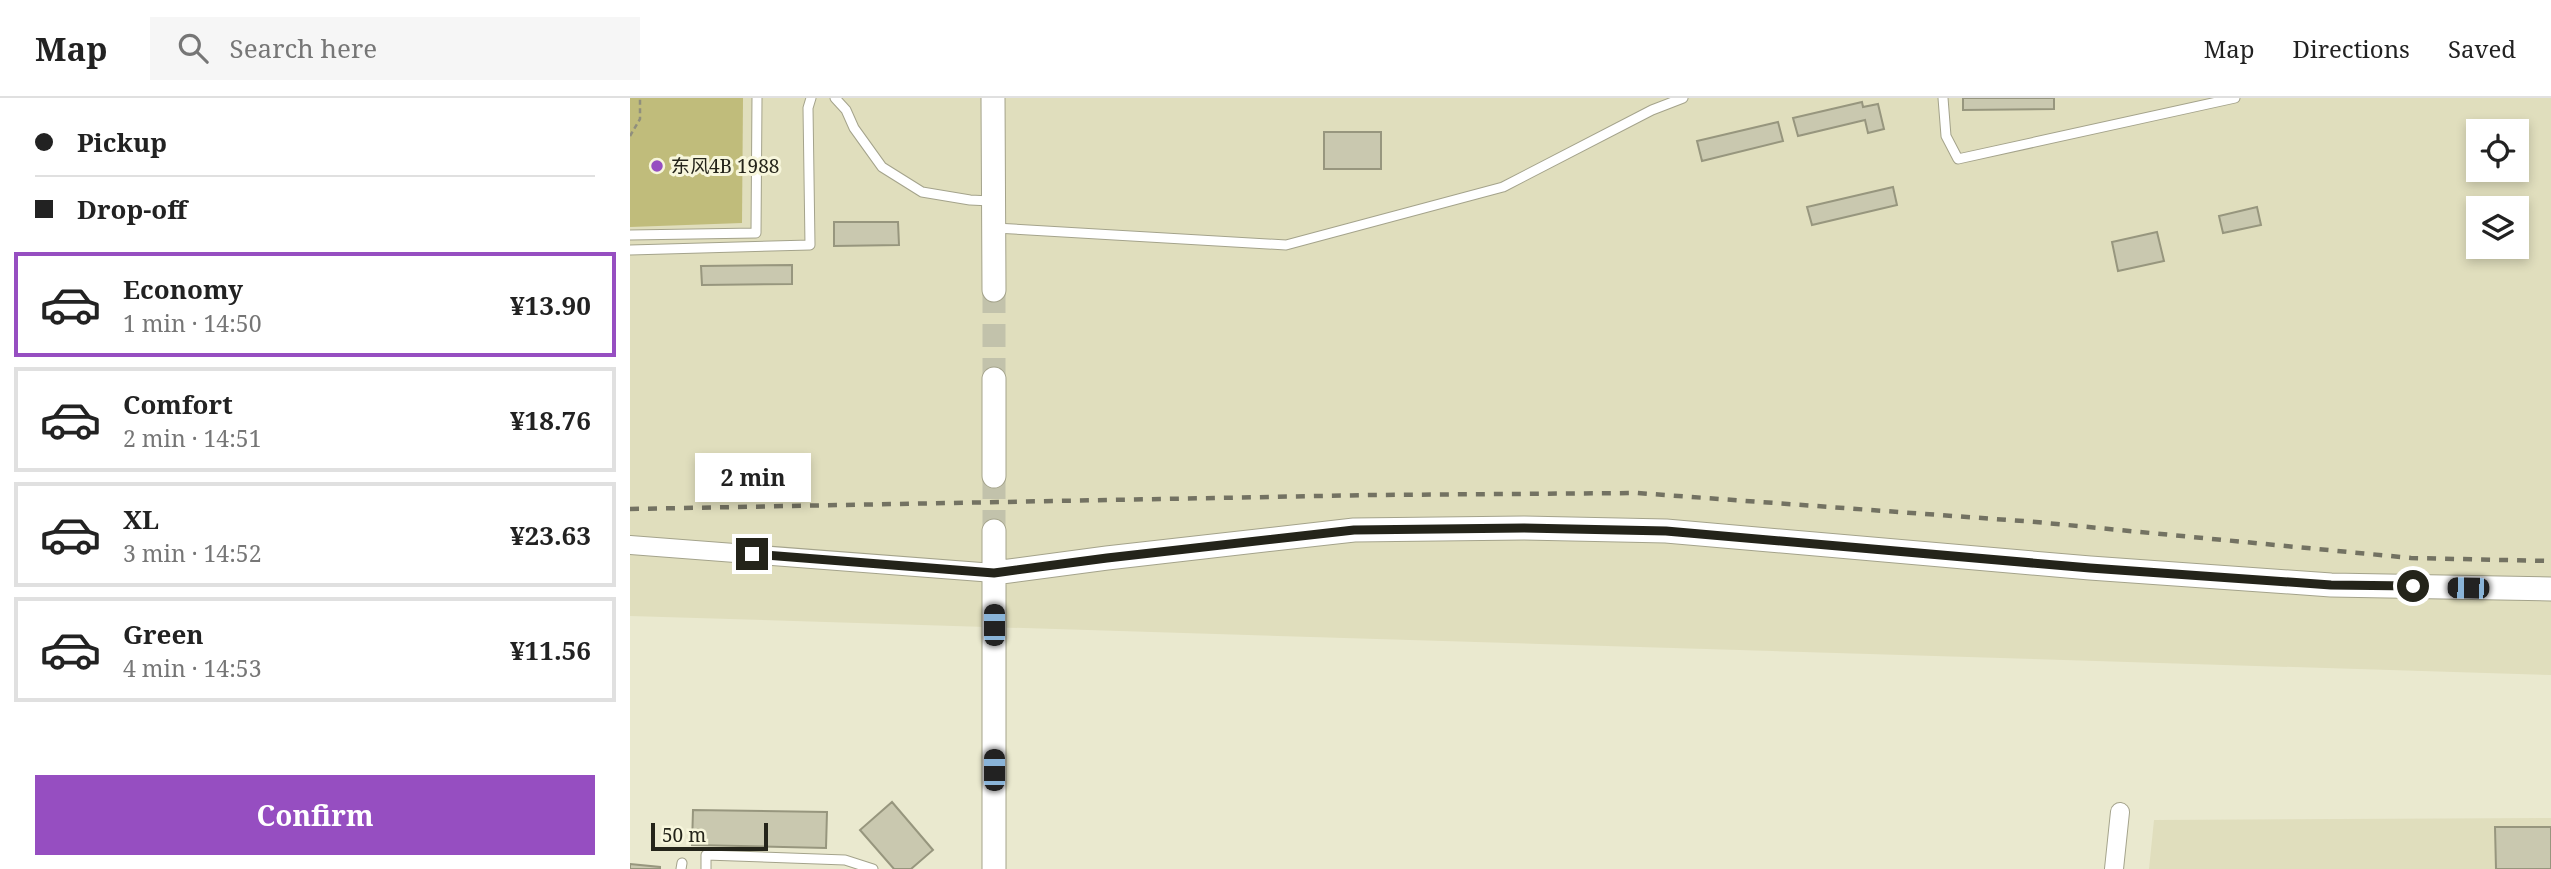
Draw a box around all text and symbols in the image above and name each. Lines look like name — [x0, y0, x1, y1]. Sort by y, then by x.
search box — [150, 17, 640, 80]
text: Map — [35, 26, 108, 71]
icon: search — [174, 29, 212, 67]
text: Search here — [230, 30, 377, 66]
text: Map — [2204, 32, 2255, 65]
text: Directions — [2293, 32, 2410, 65]
text: Saved — [2448, 32, 2516, 65]
map controls — [2466, 119, 2529, 259]
button: locate — [2466, 119, 2529, 182]
text: Pickup — [77, 124, 167, 160]
place label: 东风4B 1988 — [671, 153, 779, 179]
marker: 东风4B 1988 — [649, 158, 665, 174]
text: Drop-off — [77, 191, 187, 227]
button: layers — [2466, 196, 2529, 259]
text: Economy — [123, 271, 243, 307]
icon: car — [39, 273, 102, 336]
text: ¥13.90 — [510, 287, 591, 323]
text: 1 min · 14:50 — [123, 307, 261, 339]
text: Comfort — [123, 386, 233, 422]
icon: car — [39, 388, 102, 451]
text: ¥18.76 — [510, 402, 591, 438]
text: 2 min · 14:51 — [123, 422, 261, 454]
callout: 2 min — [694, 452, 810, 502]
text: 2 min — [720, 461, 786, 493]
text: XL — [123, 501, 159, 537]
icon: car — [39, 503, 102, 566]
text: ¥23.63 — [510, 517, 591, 553]
text: 3 min · 14:52 — [123, 537, 261, 569]
route end — [736, 538, 768, 570]
route start — [2397, 570, 2429, 602]
car — [2447, 577, 2490, 599]
car — [984, 604, 1005, 646]
text: Green — [123, 616, 204, 652]
icon: car — [39, 618, 102, 681]
text: ¥11.56 — [510, 632, 591, 668]
text: 4 min · 14:53 — [123, 652, 261, 684]
car — [984, 749, 1005, 791]
button: Confirm — [35, 775, 595, 855]
scale bar — [651, 820, 768, 852]
text: 50 m — [662, 822, 706, 848]

